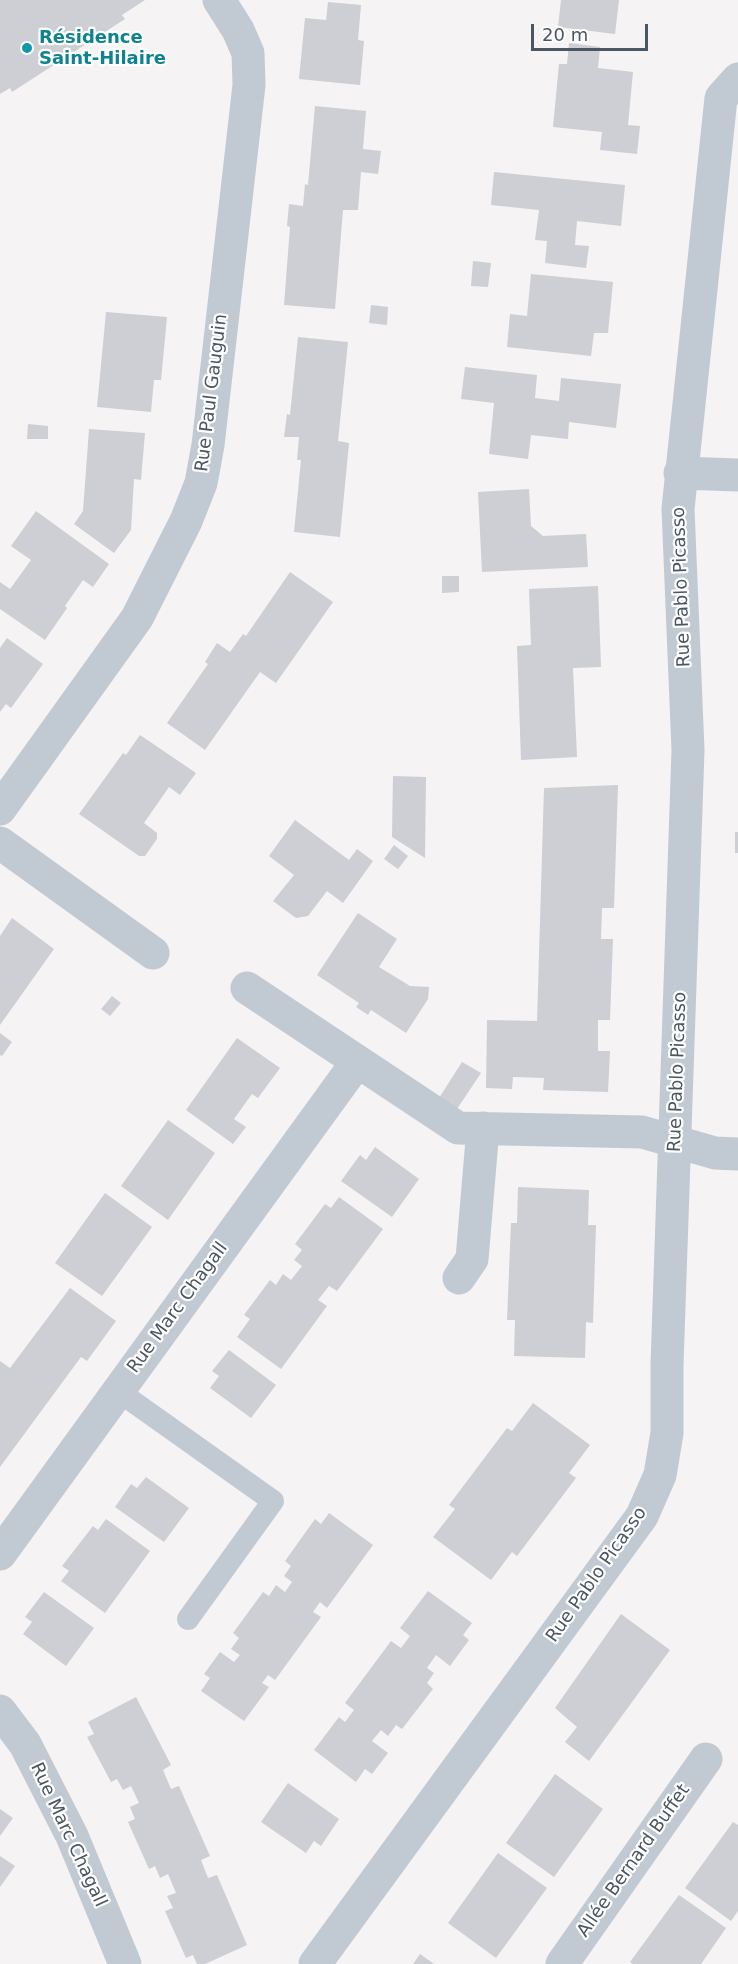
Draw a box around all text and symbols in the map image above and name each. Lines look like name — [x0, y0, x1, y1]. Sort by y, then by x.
scale bar — [534, 12, 651, 50]
text: 20 m — [542, 24, 588, 45]
place label: Résidence Saint-Hilaire — [39, 27, 166, 70]
marker: Résidence Saint-Hilaire — [20, 41, 34, 55]
street label: Rue Paul Gauguin — [192, 313, 232, 473]
street label: Rue Pablo Picasso — [668, 507, 696, 667]
street label: Rue Pablo Picasso — [664, 992, 692, 1152]
street label: Rue Marc Chagall — [123, 1238, 233, 1378]
street label: Rue Pablo Picasso — [542, 1503, 652, 1647]
street label: Rue Marc Chagall — [25, 1759, 111, 1911]
street label: Allée Bernard Buffet — [573, 1780, 695, 1942]

